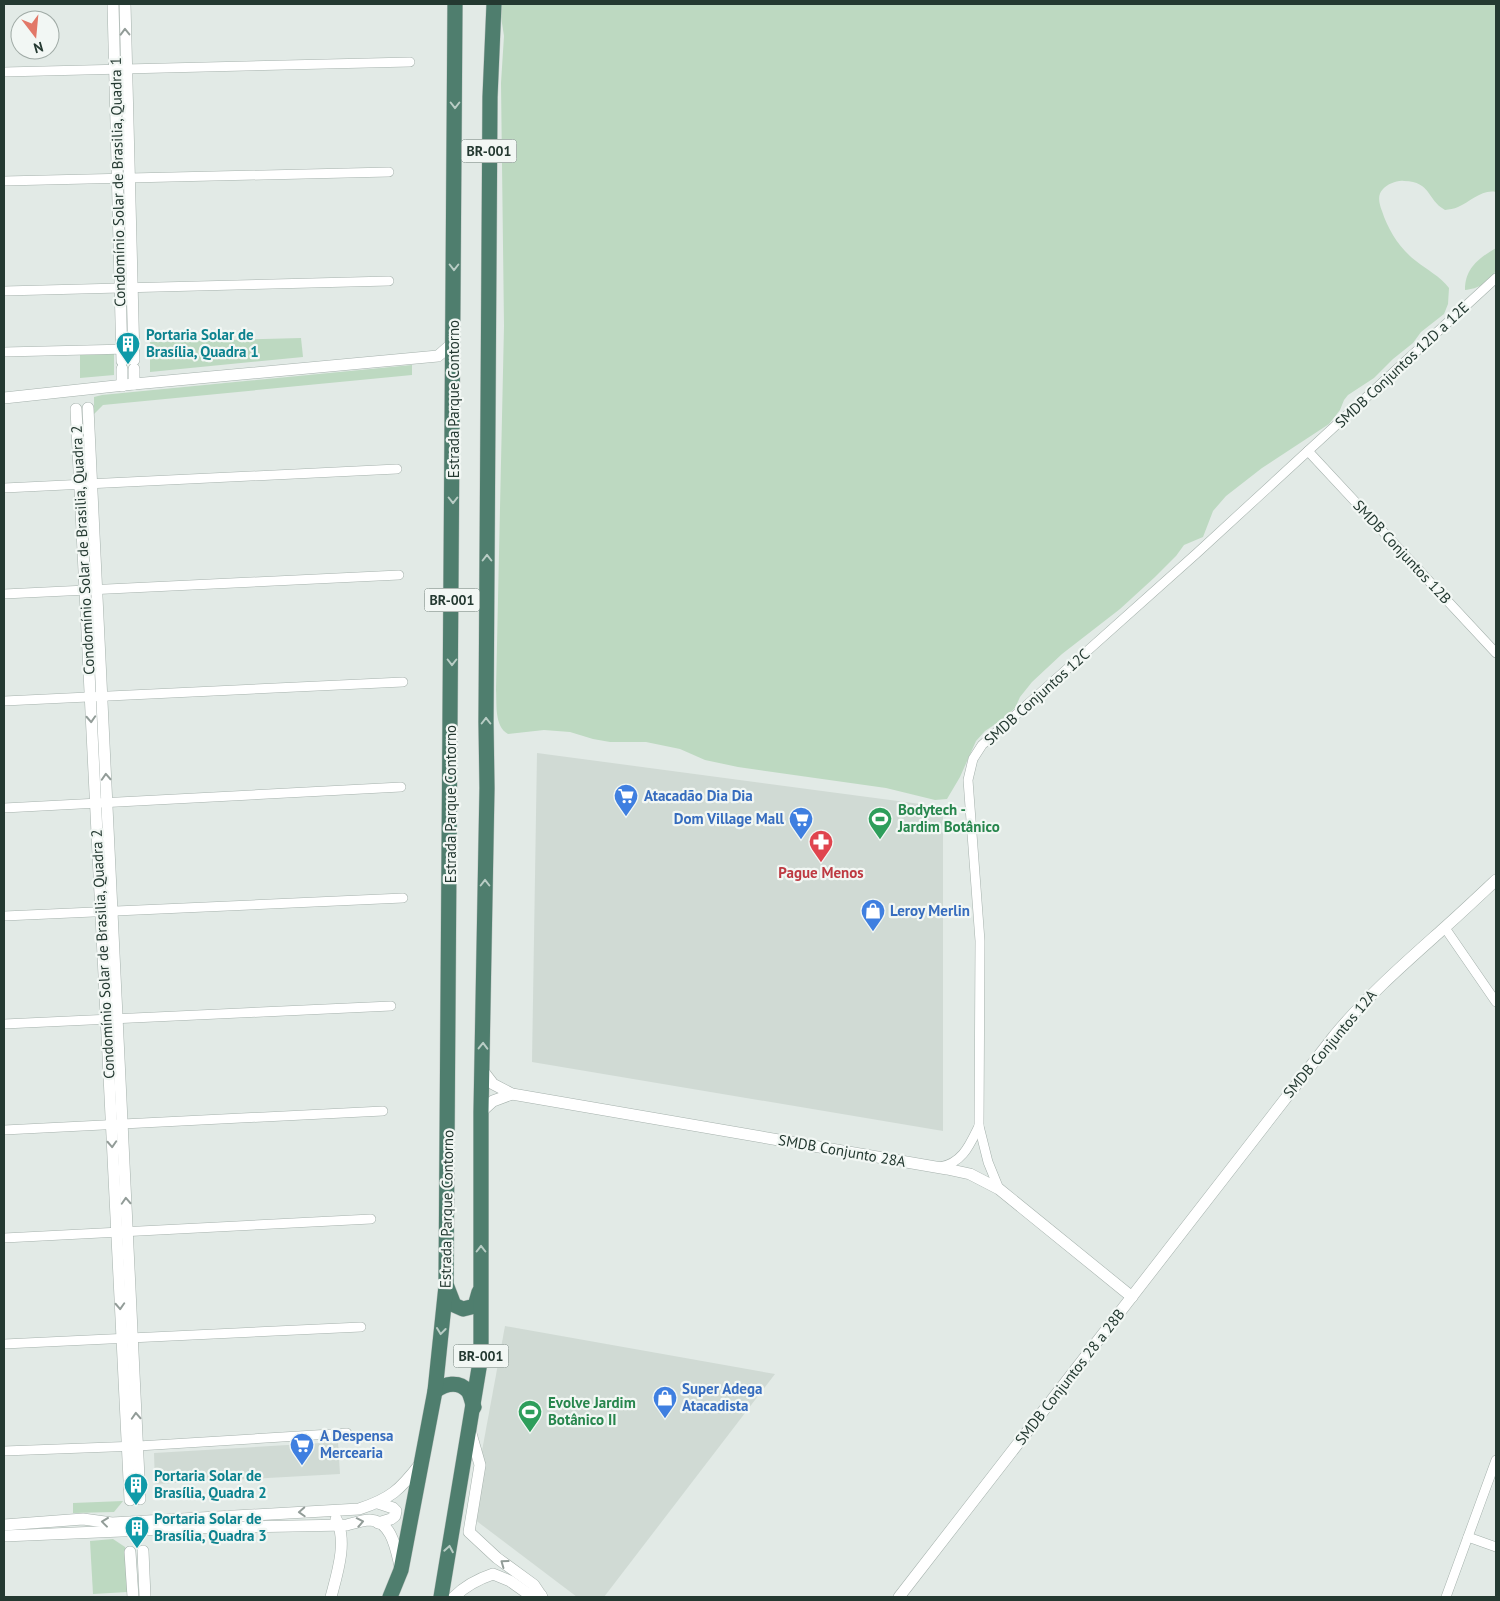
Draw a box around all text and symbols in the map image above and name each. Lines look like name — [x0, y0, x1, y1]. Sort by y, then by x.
north arrow — [10, 10, 60, 60]
one-way arrow — [120, 27, 131, 35]
text: N — [32, 38, 45, 57]
street label: Condomínio Solar de Brasilia, Quadra 1 — [106, 57, 129, 307]
one-way arrow — [450, 102, 460, 109]
road number: BR-001 — [462, 140, 516, 162]
one-way arrow — [449, 264, 459, 272]
street label: SMDB Conjuntos 12D a 12E — [1331, 298, 1473, 432]
street label: Estrada Parque Contorno — [444, 320, 463, 478]
place label: Portaria Solar de Brasília, Quadra 1 — [146, 325, 259, 361]
building icon: Portaria Solar de Brasília, Quadra 1 — [115, 331, 141, 365]
street label: Condomínio Solar de Brasilia, Quadra 2 — [66, 425, 99, 675]
one-way arrow — [448, 496, 458, 504]
street label: SMDB Conjuntos 12B — [1349, 496, 1455, 608]
one-way arrow — [482, 554, 492, 562]
road number: BR-001 — [424, 588, 480, 612]
street label: SMDB Conjuntos 12C — [980, 644, 1093, 749]
one-way arrow — [447, 659, 457, 667]
one-way arrow — [86, 716, 96, 724]
one-way arrow — [481, 717, 491, 724]
street label: Estrada Parque Contorno — [441, 725, 460, 883]
one-way arrow — [100, 772, 111, 780]
supermarket icon: Atacadão Dia Dia — [613, 783, 639, 817]
place label: Atacadão Dia Dia — [644, 786, 753, 805]
place label: Bodytech - Jardim Botânico — [897, 800, 1000, 836]
supermarket icon: Dom Village Mall — [788, 806, 814, 840]
sports icon: Bodytech - Jardim Botânico — [867, 806, 893, 840]
place label: Dom Village Mall — [674, 809, 785, 828]
street label: Condomínio Solar de Brasilia, Quadra 2 — [86, 829, 119, 1079]
pharmacy icon: Pague Menos — [808, 829, 834, 863]
place label: Pague Menos — [778, 863, 864, 882]
one-way arrow — [479, 879, 490, 887]
shop icon: Leroy Merlin — [860, 898, 886, 932]
place label: Leroy Merlin — [890, 901, 970, 920]
street label: SMDB Conjuntos 12A — [1279, 986, 1381, 1102]
one-way arrow — [478, 1042, 488, 1050]
street label: Estrada Parque Contorno — [436, 1130, 457, 1288]
street label: SMDB Conjunto 28A — [777, 1130, 908, 1171]
one-way arrow — [107, 1140, 117, 1148]
one-way arrow — [120, 1197, 131, 1205]
one-way arrow — [476, 1245, 486, 1253]
one-way arrow — [115, 1302, 125, 1310]
street label: SMDB Conjuntos 28 a 28B — [1011, 1305, 1129, 1448]
one-way arrow — [436, 1328, 447, 1336]
road number: BR-001 — [454, 1344, 508, 1368]
place label: Super Adega Atacadista — [682, 1379, 762, 1415]
shop icon: Super Adega Atacadista — [652, 1385, 678, 1419]
place label: Evolve Jardim Botânico II — [548, 1393, 636, 1429]
sports icon: Evolve Jardim Botânico II — [517, 1399, 543, 1433]
one-way arrow — [131, 1412, 142, 1420]
place label: A Despensa Mercearia — [320, 1426, 394, 1462]
supermarket icon: A Despensa Mercearia — [289, 1432, 315, 1466]
place label: Portaria Solar de Brasília, Quadra 2 — [154, 1466, 267, 1502]
building icon: Portaria Solar de Brasília, Quadra 2 — [123, 1472, 149, 1506]
one-way arrow — [298, 1506, 306, 1517]
place label: Portaria Solar de Brasília, Quadra 3 — [154, 1509, 267, 1545]
building icon: Portaria Solar de Brasília, Quadra 3 — [124, 1515, 150, 1549]
one-way arrow — [101, 1517, 109, 1528]
one-way arrow — [355, 1518, 364, 1528]
one-way arrow — [443, 1545, 453, 1554]
one-way arrow — [500, 1560, 510, 1569]

